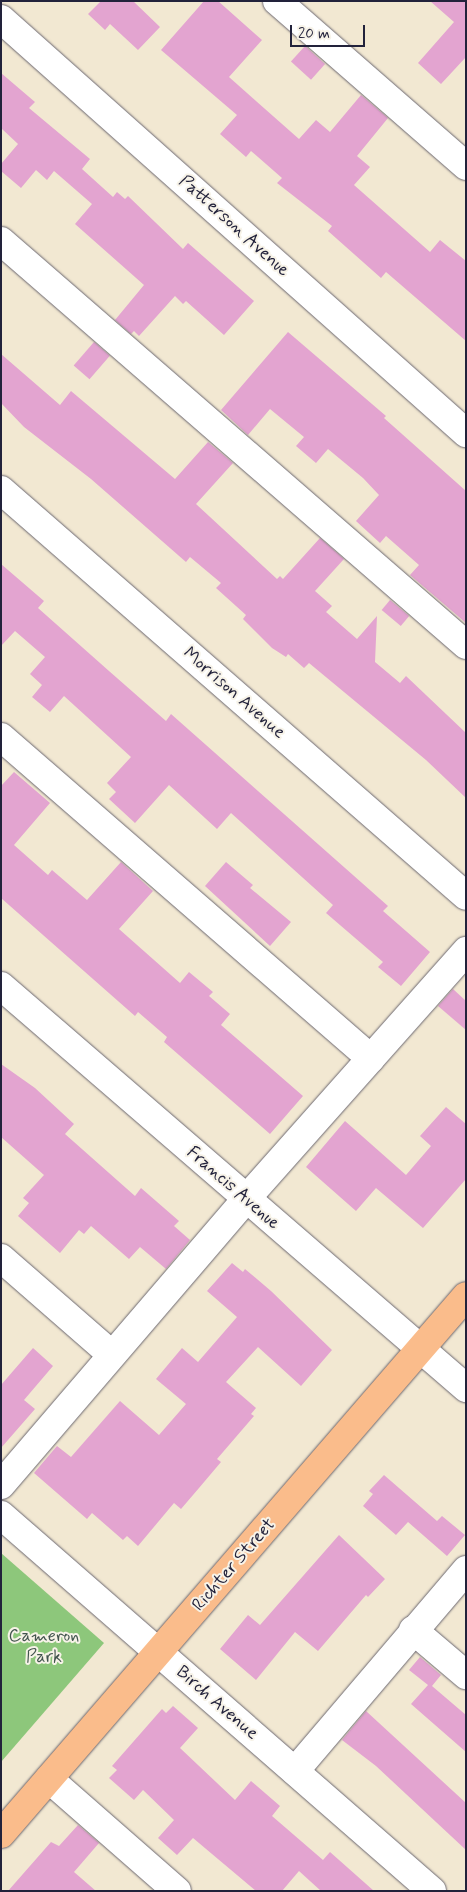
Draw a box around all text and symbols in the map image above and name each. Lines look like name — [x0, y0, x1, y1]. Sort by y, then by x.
scale bar — [292, 15, 367, 47]
text: 20 m — [298, 24, 330, 44]
street label: Patterson Avenue — [173, 170, 295, 282]
street label: Morrison Avenue — [178, 642, 290, 744]
street label: Francis Avenue — [180, 1140, 286, 1236]
street label: Richter Street — [188, 1514, 280, 1616]
park label: Cameron Park — [9, 1626, 79, 1668]
street label: Birch Avenue — [171, 1661, 263, 1745]

